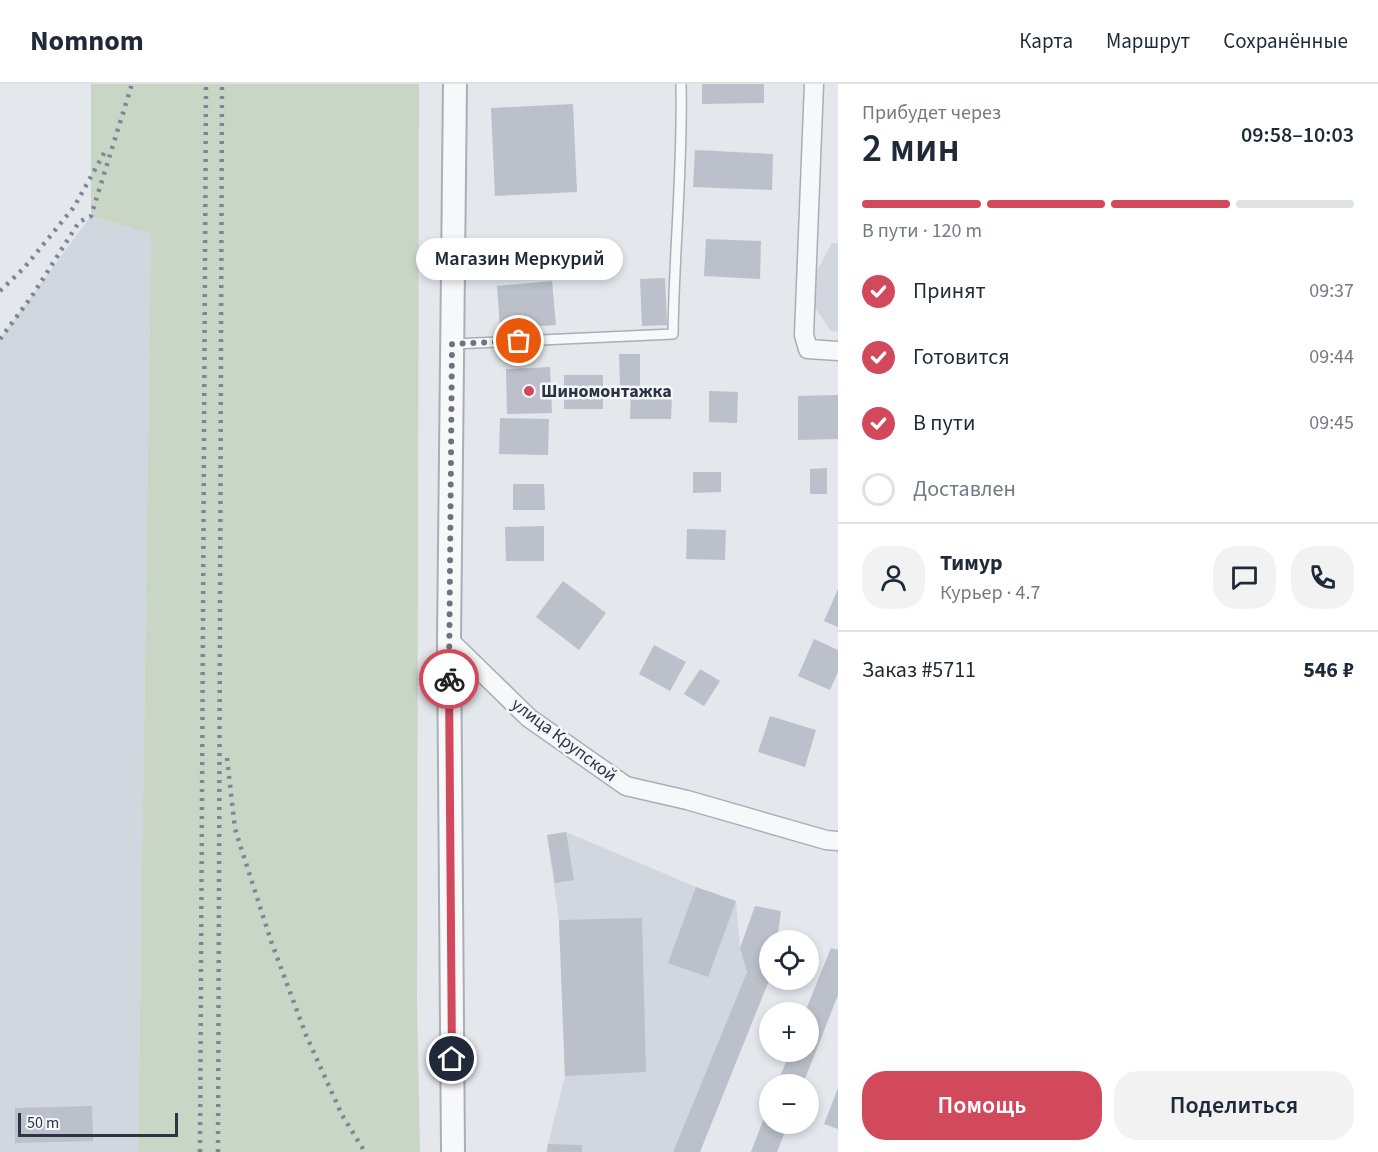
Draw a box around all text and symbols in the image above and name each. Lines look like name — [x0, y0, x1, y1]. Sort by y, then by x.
text: Nomnom — [30, 21, 144, 61]
text: Карта — [1019, 26, 1073, 56]
text: Маршрут — [1106, 26, 1190, 56]
text: Сохранённые — [1223, 26, 1348, 56]
text: Прибудет через — [862, 99, 1001, 127]
text: 09:58–10:03 — [1241, 119, 1354, 151]
text: 2 мин — [862, 121, 960, 177]
text: В пути · 120 m — [862, 217, 982, 245]
callout: Магазин Меркурий — [416, 239, 622, 281]
text: Магазин Меркурий — [434, 245, 605, 273]
icon: check — [862, 275, 895, 308]
text: Принят — [913, 275, 986, 307]
text: 09:37 — [1309, 277, 1354, 305]
pin — [493, 315, 544, 366]
icon: bag — [502, 324, 535, 357]
icon: check — [862, 341, 895, 374]
text: Готовится — [913, 341, 1010, 373]
text: 09:44 — [1309, 343, 1354, 371]
place label: Шиномонтажка — [541, 379, 672, 404]
marker: Шиномонтажка — [522, 384, 536, 398]
icon: check — [862, 407, 895, 440]
text: В пути — [913, 407, 975, 439]
text: 09:45 — [1309, 409, 1354, 437]
text: Доставлен — [913, 473, 1016, 505]
button: person — [862, 546, 925, 609]
button: chat — [1213, 546, 1276, 609]
button: phone — [1291, 546, 1354, 609]
text: Тимур — [940, 547, 1003, 579]
text: Курьер · 4.7 — [940, 579, 1040, 607]
courier — [419, 649, 479, 709]
text: Заказ #5711 — [862, 654, 976, 686]
text: 546 ₽ — [1303, 654, 1354, 686]
icon: bike — [433, 663, 466, 696]
street label: улица Крупской — [506, 692, 622, 788]
map controls — [759, 930, 819, 1134]
button: locate — [759, 930, 819, 990]
button: + — [759, 1002, 819, 1062]
pin — [426, 1033, 477, 1084]
icon: home — [435, 1042, 468, 1075]
button: Помощь — [862, 1071, 1102, 1140]
button: Поделиться — [1114, 1071, 1354, 1140]
button: − — [759, 1074, 819, 1134]
scale bar — [18, 1110, 178, 1138]
text: 50 m — [27, 1112, 59, 1134]

